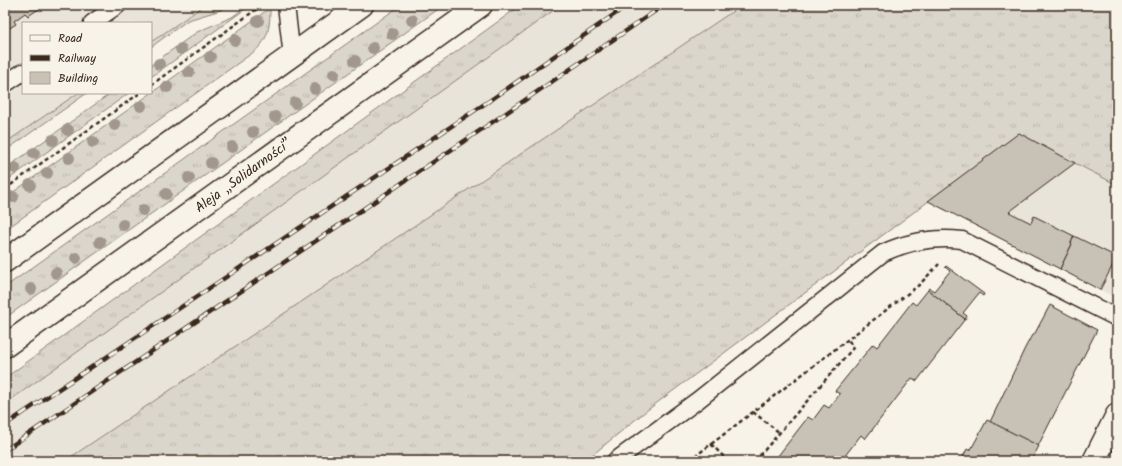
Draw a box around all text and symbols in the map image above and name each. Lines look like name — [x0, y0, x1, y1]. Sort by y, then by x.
legend — [22, 22, 152, 94]
text: Road — [58, 29, 83, 48]
text: Railway — [58, 49, 96, 68]
text: Building — [58, 69, 98, 88]
street label: Aleja „Solidarności” — [190, 133, 297, 219]

